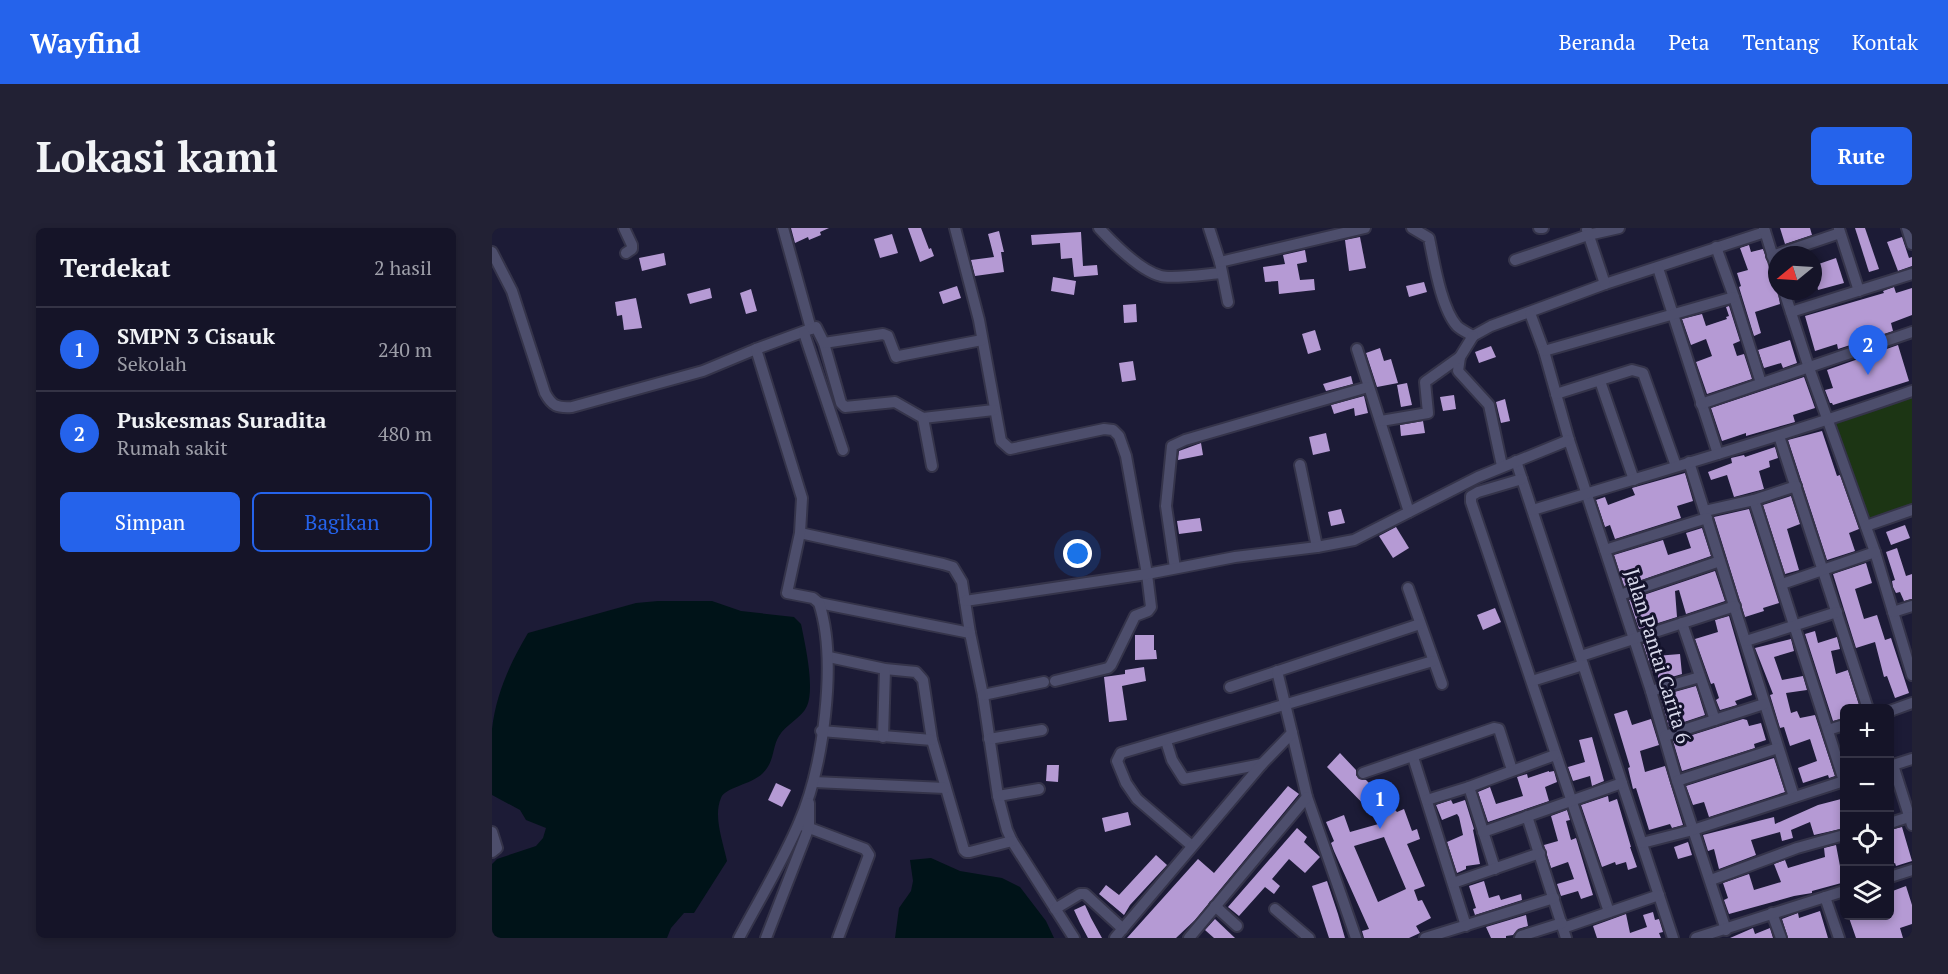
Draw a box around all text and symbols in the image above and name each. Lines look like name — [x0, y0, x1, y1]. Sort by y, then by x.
text: Wayfind — [30, 24, 141, 61]
text: Beranda — [1559, 28, 1636, 56]
text: Peta — [1669, 28, 1709, 56]
text: Tentang — [1742, 28, 1819, 56]
text: Kontak — [1852, 28, 1918, 56]
button: Rute — [1811, 127, 1912, 185]
text: Lokasi kami — [36, 128, 278, 184]
north arrow — [1768, 246, 1822, 300]
text: Terdekat — [60, 250, 171, 284]
text: 2 hasil — [374, 254, 432, 281]
text: SMPN 3 Cisauk — [117, 321, 275, 350]
pin: 2 — [1848, 326, 1888, 375]
text: 1 — [74, 336, 85, 363]
text: 240 m — [378, 336, 432, 363]
text: Sekolah — [117, 350, 187, 377]
text: Puskesmas Suradita — [117, 405, 327, 434]
text: 2 — [74, 420, 85, 447]
text: 480 m — [378, 420, 432, 447]
text: Rumah sakit — [117, 434, 228, 461]
button: Simpan — [60, 492, 240, 552]
button: Bagikan — [252, 492, 432, 552]
your location — [1063, 539, 1092, 568]
street label: Jalan Pantai Carita 6 — [1619, 565, 1698, 747]
map controls — [1840, 704, 1894, 920]
button: + — [1840, 704, 1894, 758]
button: − — [1840, 758, 1894, 812]
pin: 1 — [1360, 780, 1400, 829]
button: locate — [1840, 812, 1894, 866]
button: layers — [1840, 866, 1894, 920]

